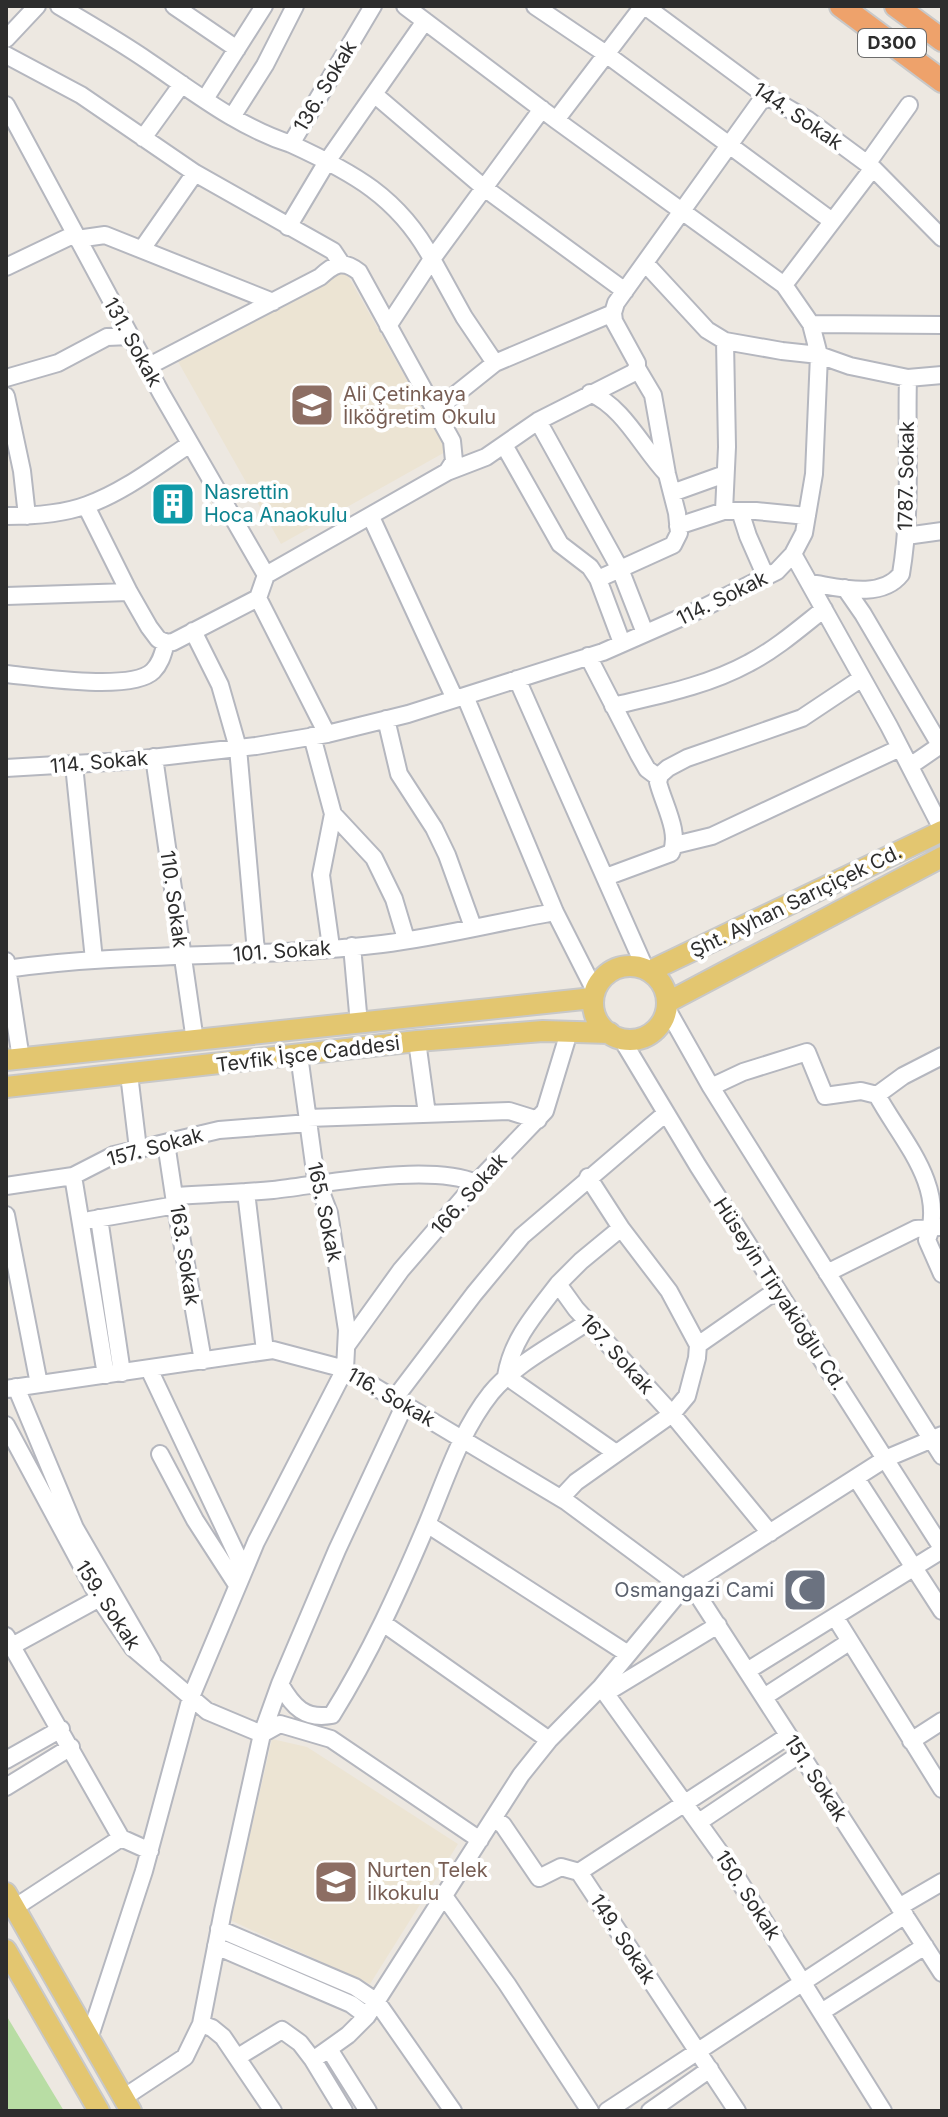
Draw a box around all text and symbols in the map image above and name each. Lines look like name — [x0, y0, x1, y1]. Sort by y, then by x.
road number: D300 — [858, 29, 926, 57]
street label: 136. Sokak — [289, 36, 361, 136]
street label: 144. Sokak — [749, 77, 847, 155]
street label: 131. Sokak — [99, 293, 167, 391]
school or university icon: Ali Çetinkaya İlköğretim Okulu — [288, 381, 336, 429]
place label: Ali Çetinkaya İlköğretim Okulu — [343, 382, 496, 429]
street label: 1787. Sokak — [893, 421, 919, 531]
building icon: Nasrettin Hoca Anaokulu — [149, 480, 197, 528]
place label: Nasrettin Hoca Anaokulu — [204, 480, 348, 527]
street label: 114. Sokak — [673, 566, 771, 630]
street label: 114. Sokak — [49, 746, 149, 778]
street label: Şht. Ayhan Sarıçiçek Cd. — [686, 839, 906, 963]
street label: 110. Sokak — [155, 849, 193, 949]
street label: 101. Sokak — [232, 936, 332, 966]
street label: Tevfik İşce Caddesi — [215, 1030, 401, 1077]
street label: 157. Sokak — [104, 1123, 206, 1171]
street label: 166. Sokak — [426, 1148, 512, 1240]
street label: 165. Sokak — [303, 1160, 347, 1264]
street label: Hüseyin Tiryakioğlu Cd. — [709, 1193, 851, 1395]
street label: 163. Sokak — [165, 1203, 205, 1307]
street label: 167. Sokak — [575, 1309, 659, 1399]
street label: 116. Sokak — [343, 1362, 439, 1432]
street label: 159. Sokak — [70, 1556, 146, 1654]
mosque icon: Osmangazi Cami — [781, 1566, 829, 1614]
place label: Osmangazi Cami — [614, 1578, 774, 1602]
street label: 151. Sokak — [779, 1730, 853, 1826]
street label: 150. Sokak — [710, 1846, 786, 1944]
school or university icon: Nurten Telek İlkokulu — [312, 1858, 360, 1906]
place label: Nurten Telek İlkokulu — [367, 1858, 488, 1905]
street label: 149. Sokak — [585, 1890, 661, 1988]

